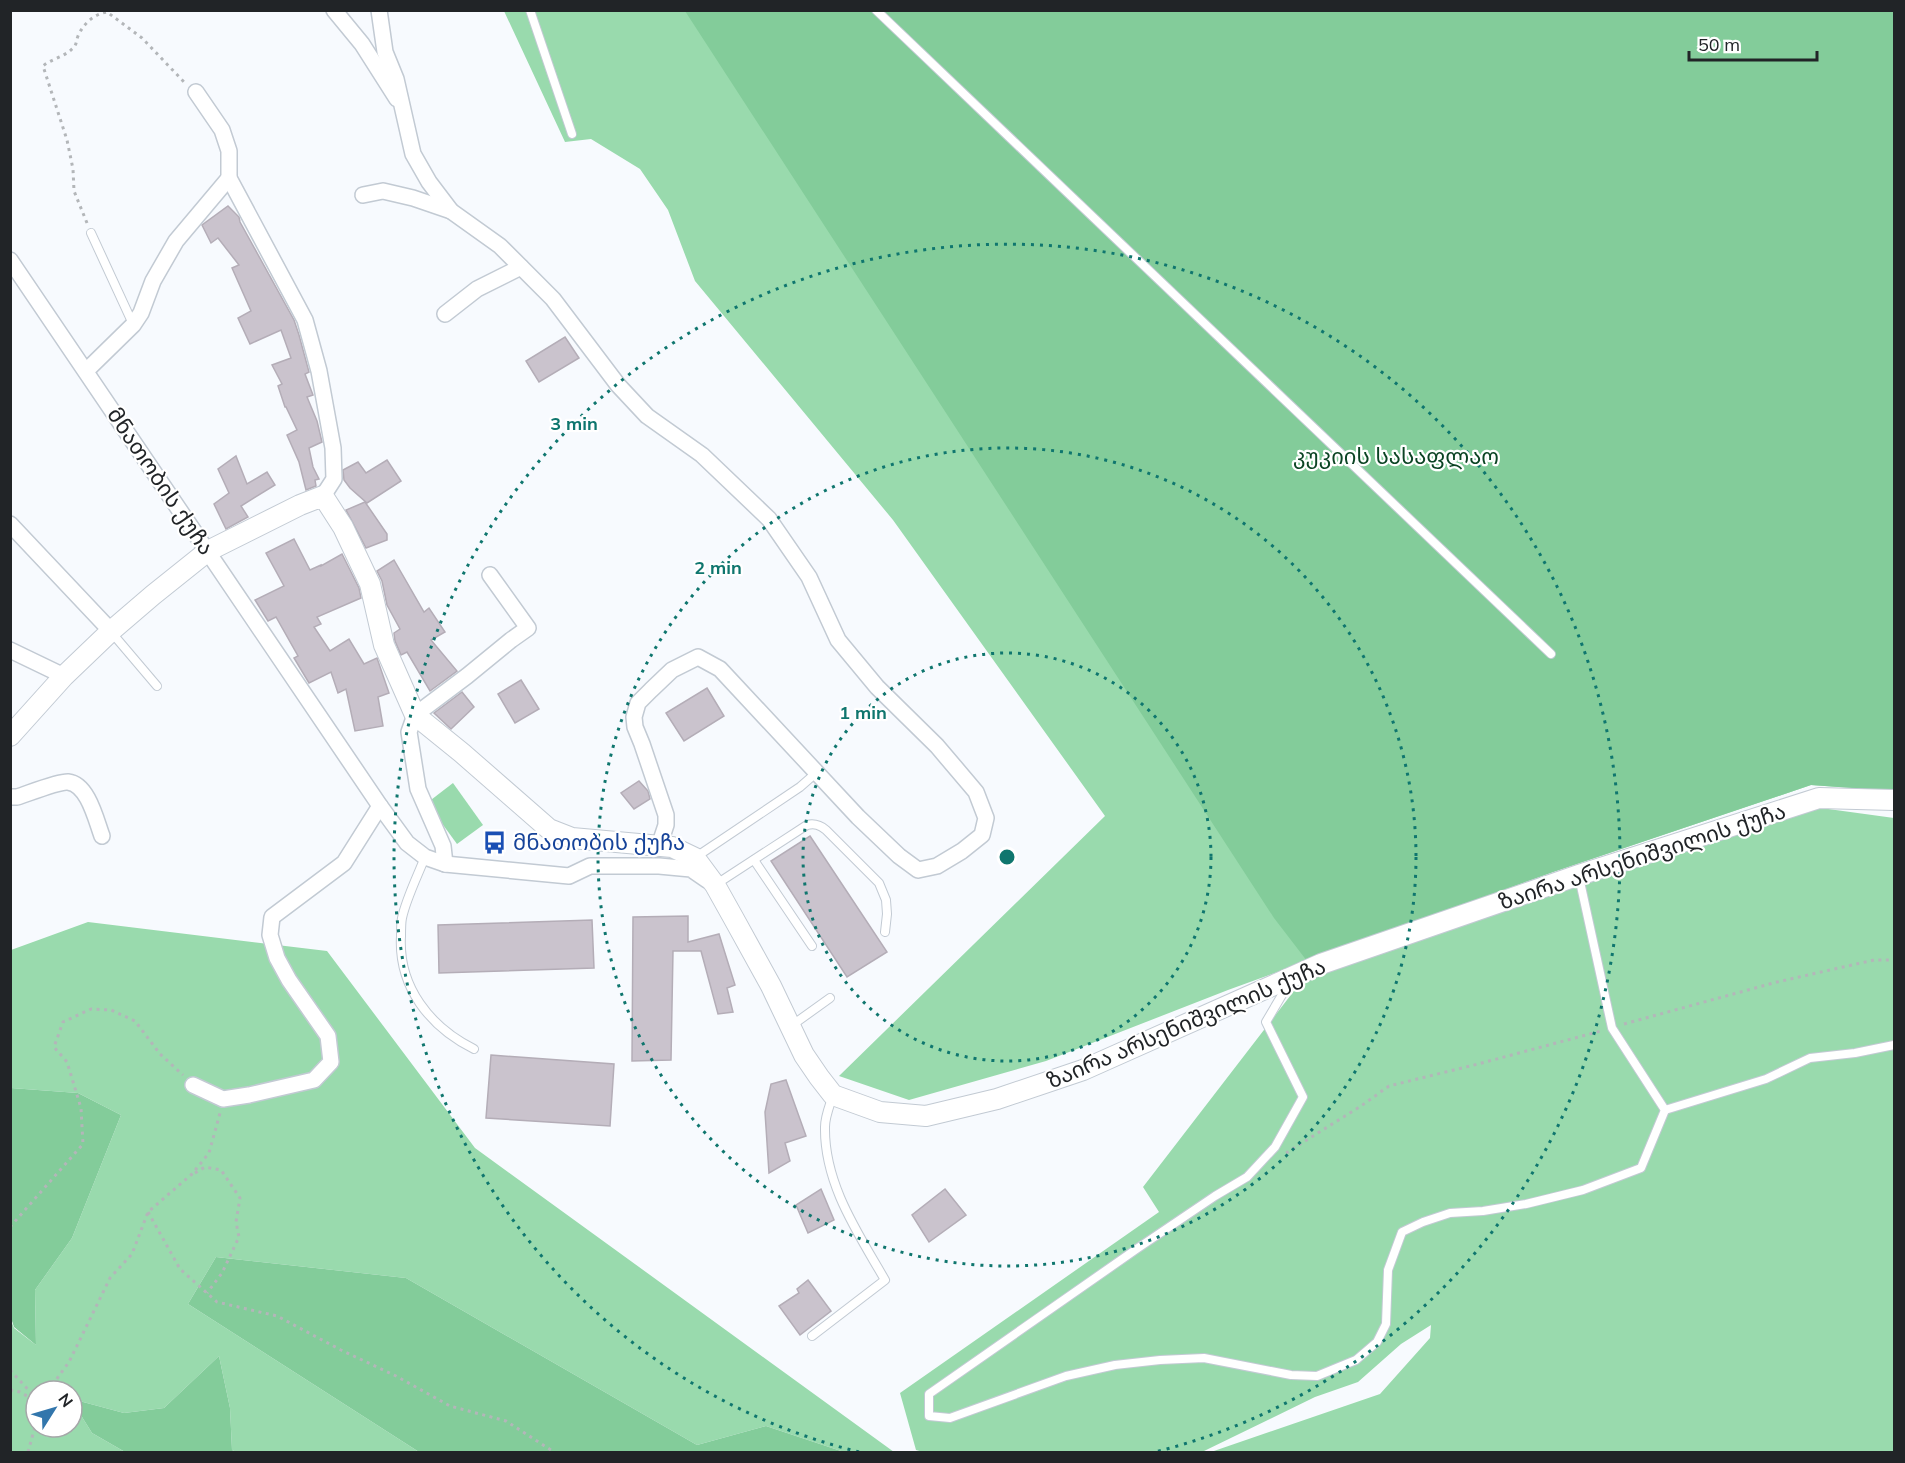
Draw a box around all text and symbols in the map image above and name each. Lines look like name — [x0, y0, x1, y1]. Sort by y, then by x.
scale bar — [1689, 24, 1816, 62]
text: 50 m — [1698, 33, 1740, 56]
street label: მნათობის ქუჩა — [101, 402, 221, 560]
text: 3 min — [550, 412, 598, 435]
park label: კუკიის სასაფლაო — [1293, 442, 1499, 470]
text: 2 min — [694, 556, 742, 579]
text: 1 min — [839, 701, 887, 724]
street label: ზაირა არსენიშვილის ქუჩა — [1495, 796, 1789, 916]
place label: მნათობის ქუჩა — [513, 828, 685, 856]
bus stop icon: მნათობის ქუჩა — [482, 829, 508, 855]
centre of rings — [997, 847, 1017, 867]
street label: ზაირა არსენიშვილის ქუჩა — [1042, 951, 1330, 1095]
north arrow — [24, 1379, 84, 1439]
text: N — [54, 1389, 78, 1411]

